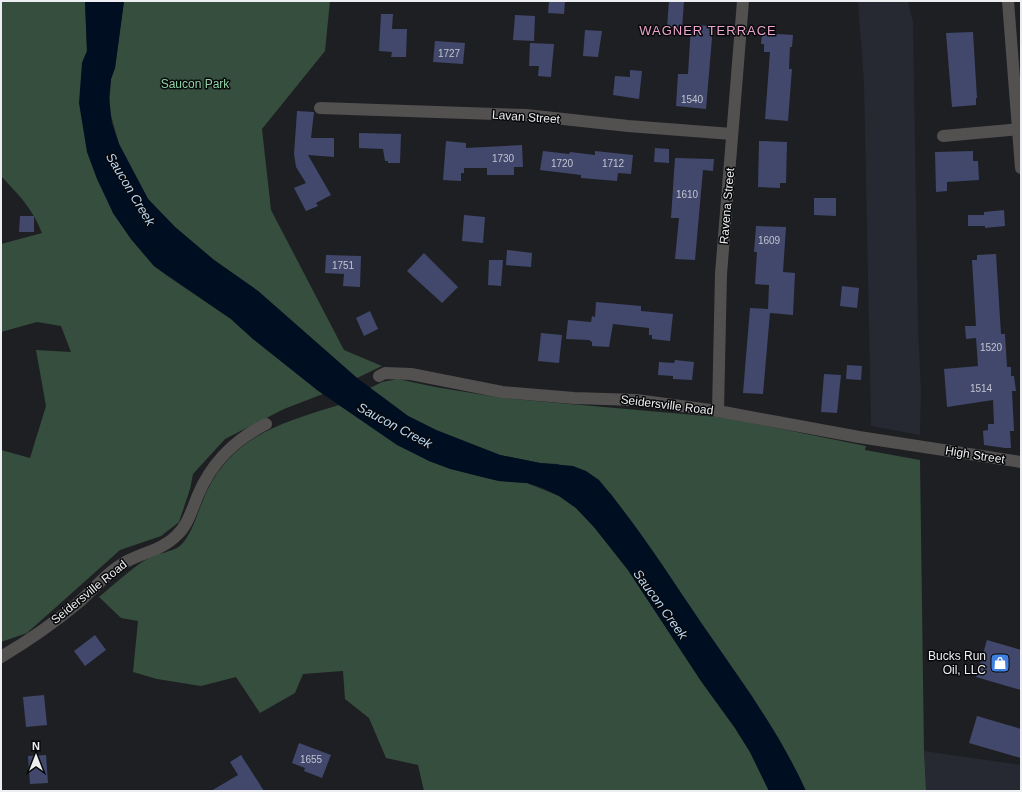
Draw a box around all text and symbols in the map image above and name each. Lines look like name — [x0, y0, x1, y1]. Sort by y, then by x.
district label: WAGNER TERRACE — [639, 23, 777, 38]
house number: 1727 — [438, 48, 461, 59]
park label: Saucon Park — [161, 77, 230, 91]
house number: 1540 — [681, 94, 704, 105]
street label: Lavan Street — [492, 108, 561, 126]
water label: Saucon Creek — [103, 150, 159, 230]
house number: 1730 — [492, 153, 515, 164]
house number: 1720 — [551, 158, 574, 169]
house number: 1712 — [602, 158, 625, 169]
street label: Ravena Street — [717, 167, 737, 245]
house number: 1610 — [676, 189, 699, 200]
house number: 1609 — [758, 235, 781, 246]
house number: 1751 — [332, 260, 355, 271]
house number: 1520 — [980, 342, 1003, 353]
house number: 1514 — [970, 383, 993, 394]
street label: Seidersville Road — [620, 392, 714, 418]
water label: Saucon Creek — [355, 399, 436, 452]
street label: High Street — [944, 443, 1006, 467]
street label: Seidersville Road — [48, 557, 130, 627]
water label: Saucon Creek — [630, 567, 692, 643]
place label: Bucks Run Oil, LLC — [928, 649, 986, 677]
shop icon: Bucks Run Oil, LLC — [989, 652, 1011, 674]
north arrow — [16, 736, 56, 776]
text: N — [32, 740, 40, 752]
house number: 1655 — [300, 754, 323, 765]

